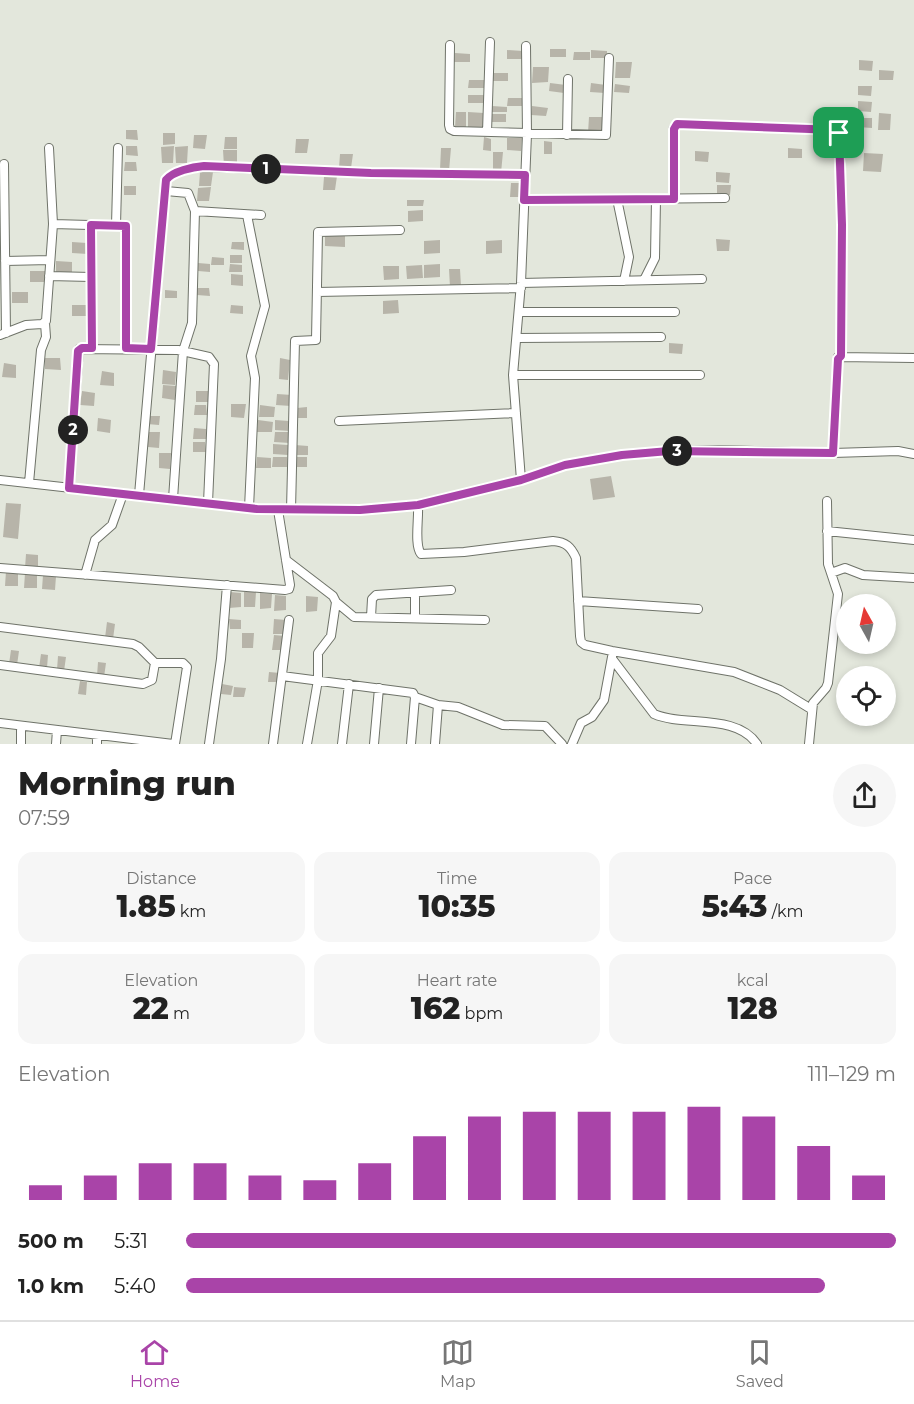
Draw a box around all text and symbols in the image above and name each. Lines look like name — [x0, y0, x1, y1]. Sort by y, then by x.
pin — [813, 107, 864, 158]
icon: arrive — [822, 116, 855, 149]
pin: 1 — [251, 154, 281, 184]
text: 1 — [263, 159, 269, 178]
pin: 2 — [58, 415, 88, 445]
text: 2 — [68, 420, 78, 439]
pin: 3 — [662, 436, 692, 466]
text: 3 — [672, 441, 682, 460]
north arrow — [836, 594, 896, 654]
map controls — [836, 594, 896, 726]
button: locate — [836, 666, 896, 726]
text: Morning run — [18, 763, 236, 803]
button: share — [833, 764, 896, 827]
text: 07:59 — [18, 806, 70, 830]
text: Distance — [126, 869, 196, 888]
text: Time — [437, 869, 477, 888]
text: Pace — [733, 869, 772, 888]
text: 1.85 — [116, 888, 176, 925]
text: 10:35 — [418, 888, 496, 925]
text: 5:43 — [702, 888, 767, 925]
text: km — [176, 902, 206, 921]
text: /km — [767, 902, 804, 921]
text: Elevation — [124, 971, 198, 990]
text: Heart rate — [417, 971, 497, 990]
text: kcal — [737, 971, 769, 990]
text: 22 — [133, 990, 169, 1027]
text: 162 — [411, 990, 460, 1027]
text: 128 — [728, 990, 778, 1027]
text: m — [169, 1004, 190, 1023]
text: bpm — [460, 1004, 503, 1023]
text: Elevation — [18, 1062, 110, 1086]
text: 111–129 m — [807, 1062, 896, 1086]
text: 500 m — [18, 1229, 84, 1253]
text: 5:31 — [114, 1229, 148, 1253]
text: 1.0 km — [18, 1274, 84, 1298]
text: 5:40 — [114, 1274, 156, 1298]
tab: Home — [130, 1336, 180, 1391]
tab: Map — [440, 1336, 476, 1391]
tab: Saved — [736, 1336, 784, 1391]

